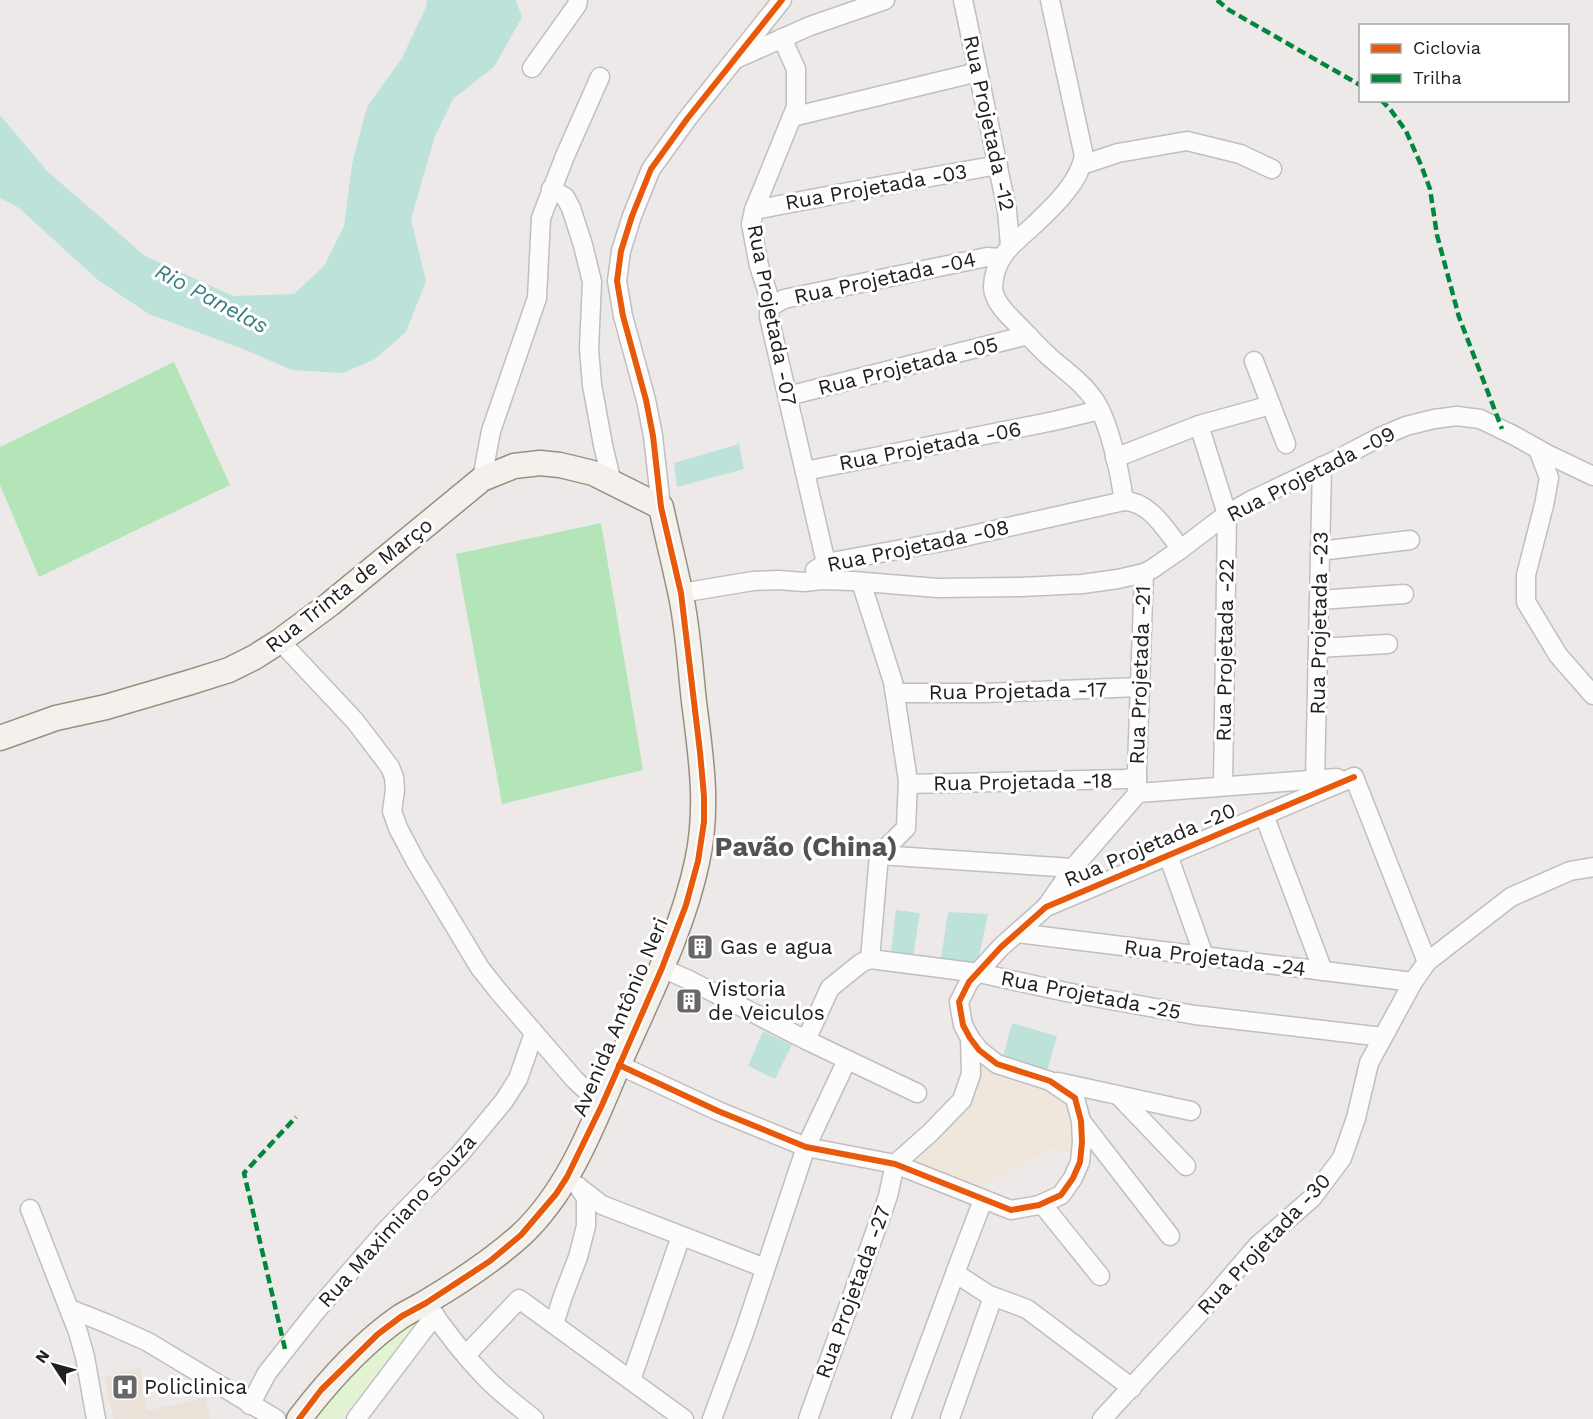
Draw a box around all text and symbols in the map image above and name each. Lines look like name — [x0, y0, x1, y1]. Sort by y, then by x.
legend — [1359, 24, 1569, 102]
street label: Rua Projetada -12 — [959, 33, 1020, 213]
text: Ciclovia — [1413, 37, 1481, 58]
text: Trilha — [1413, 67, 1462, 88]
street label: Rua Projetada -03 — [783, 158, 969, 215]
street label: Rua Projetada -07 — [743, 222, 802, 408]
street label: Rua Projetada -04 — [792, 246, 978, 309]
water label: Rio Panelas — [151, 258, 272, 339]
street label: Rua Projetada -05 — [815, 331, 1001, 400]
street label: Rua Projetada -06 — [837, 416, 1023, 475]
street label: Rua Projetada -09 — [1222, 420, 1399, 527]
street label: Rua Trinta de Março — [260, 512, 437, 658]
street label: Rua Projetada -08 — [825, 514, 1011, 577]
street label: Rua Projetada -23 — [1304, 531, 1333, 715]
street label: Rua Projetada -22 — [1210, 558, 1239, 742]
street label: Rua Projetada -21 — [1124, 585, 1155, 765]
street label: Rua Projetada -17 — [929, 676, 1108, 705]
street label: Rua Projetada -18 — [933, 767, 1113, 796]
street label: Rua Projetada -20 — [1060, 797, 1239, 892]
district label: Pavão (China) — [714, 831, 898, 863]
street label: Avenida Antônio Neri — [566, 914, 673, 1120]
building icon: Gas e agua — [685, 932, 715, 962]
place label: Gas e agua — [720, 934, 833, 959]
street label: Rua Projetada -24 — [1123, 934, 1307, 981]
street label: Rua Projetada -25 — [999, 965, 1183, 1024]
place label: Vistoria de Veiculos — [708, 976, 825, 1025]
building icon: Vistoria de Veiculos — [674, 986, 704, 1016]
street label: Rua Maximiano Souza — [312, 1129, 481, 1312]
street label: Rua Projetada -30 — [1192, 1168, 1336, 1320]
street label: Rua Projetada -27 — [810, 1202, 896, 1382]
north arrow — [24, 1335, 84, 1395]
text: N — [31, 1346, 53, 1367]
hospital icon: Policlinica — [110, 1372, 140, 1402]
place label: Policlinica — [144, 1374, 247, 1399]

